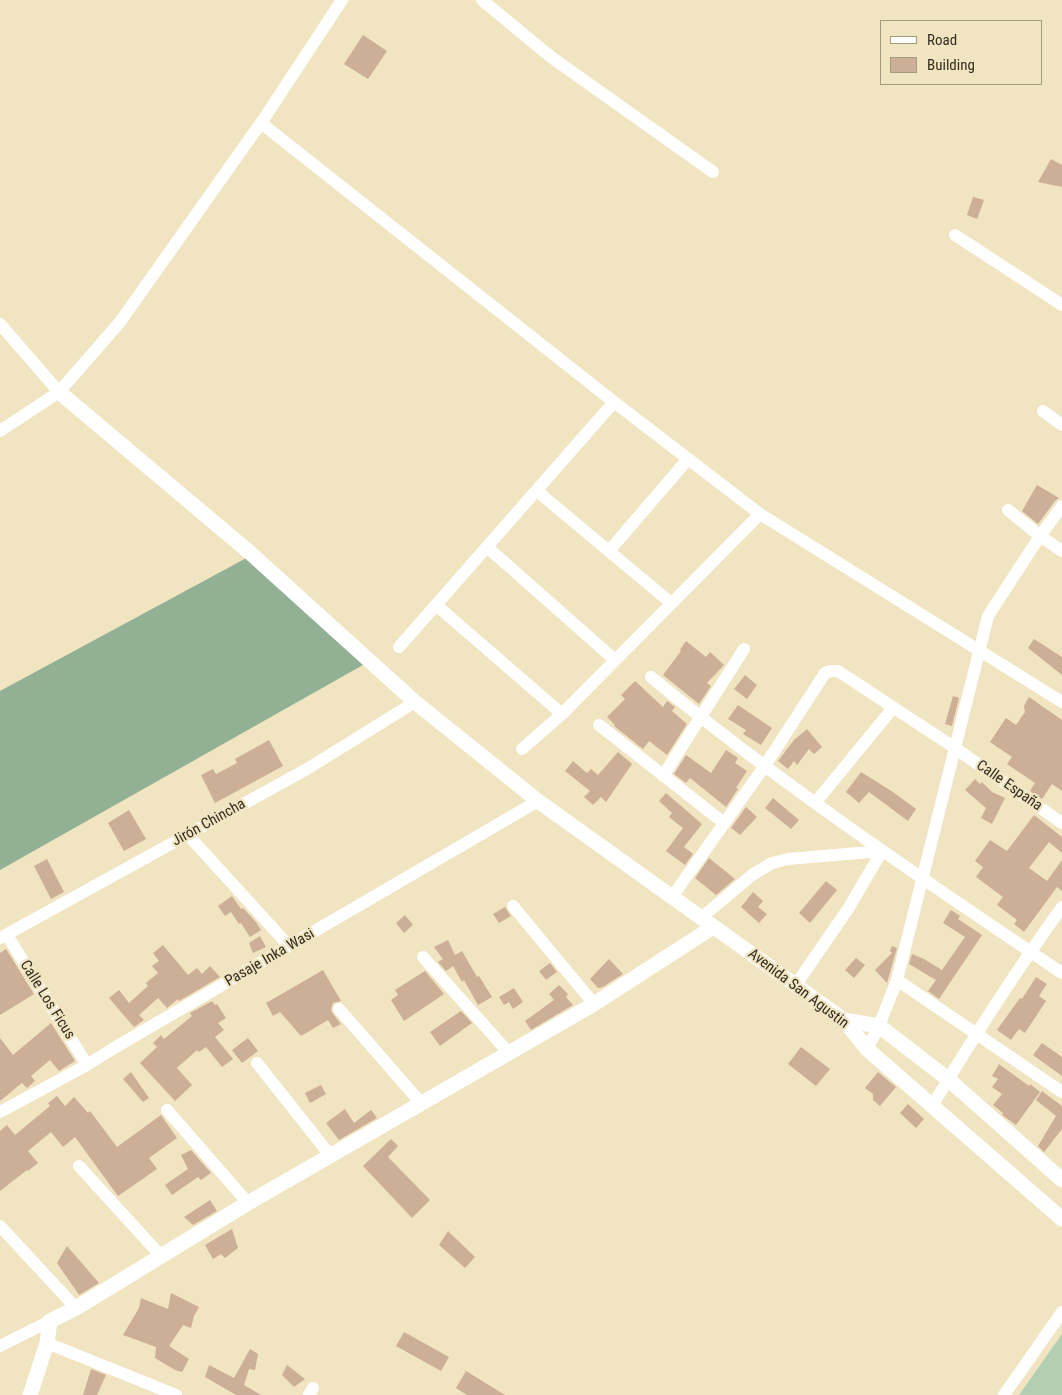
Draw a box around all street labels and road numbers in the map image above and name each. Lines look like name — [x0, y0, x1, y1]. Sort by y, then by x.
street label: Calle España — [973, 757, 1045, 815]
street label: Jirón Chincha — [169, 795, 249, 851]
street label: Pasaje Inka Wasi — [222, 925, 318, 991]
street label: Avenida San Agustin — [744, 945, 852, 1033]
street label: Calle Los Ficus — [16, 957, 78, 1043]

